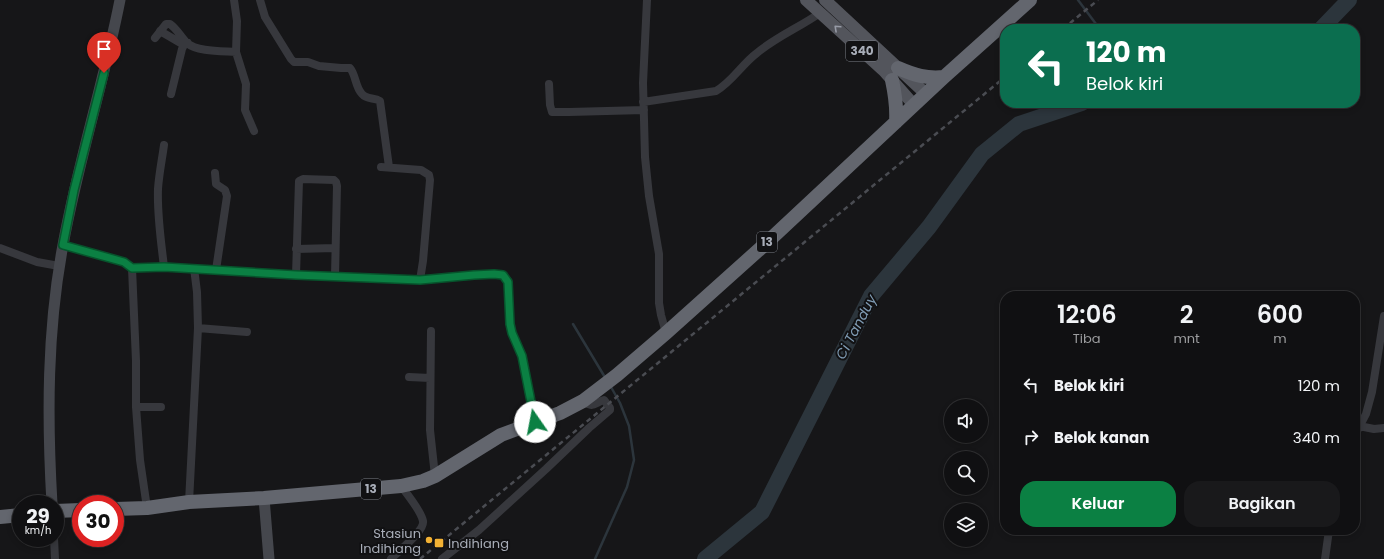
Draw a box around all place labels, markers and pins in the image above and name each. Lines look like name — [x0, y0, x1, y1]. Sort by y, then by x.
pin — [87, 32, 121, 73]
place label: Stasiun Indihiang — [360, 524, 421, 558]
place label: Indihiang — [448, 534, 509, 553]
marker: Stasiun Indihiang — [424, 535, 434, 545]
marker: Indihiang — [433, 537, 445, 549]

